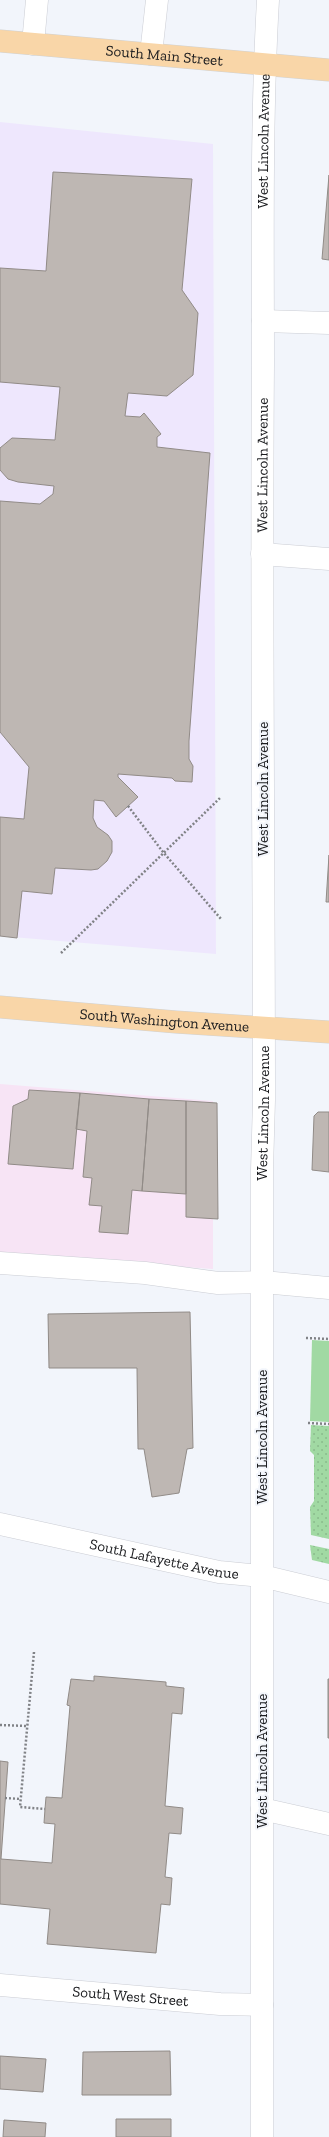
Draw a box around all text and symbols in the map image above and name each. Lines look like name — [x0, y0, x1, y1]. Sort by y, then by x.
street label: South Main Street — [105, 41, 224, 70]
street label: West Lincoln Avenue — [254, 73, 274, 208]
street label: West Lincoln Avenue — [253, 398, 272, 532]
street label: West Lincoln Avenue — [254, 722, 272, 856]
street label: South Washington Avenue — [79, 1005, 250, 1036]
street label: West Lincoln Avenue — [253, 1046, 273, 1180]
street label: West Lincoln Avenue — [253, 1370, 271, 1504]
street label: South Lafayette Avenue — [88, 1535, 239, 1583]
street label: West Lincoln Avenue — [253, 1694, 271, 1828]
street label: South West Street — [72, 1982, 190, 2010]

